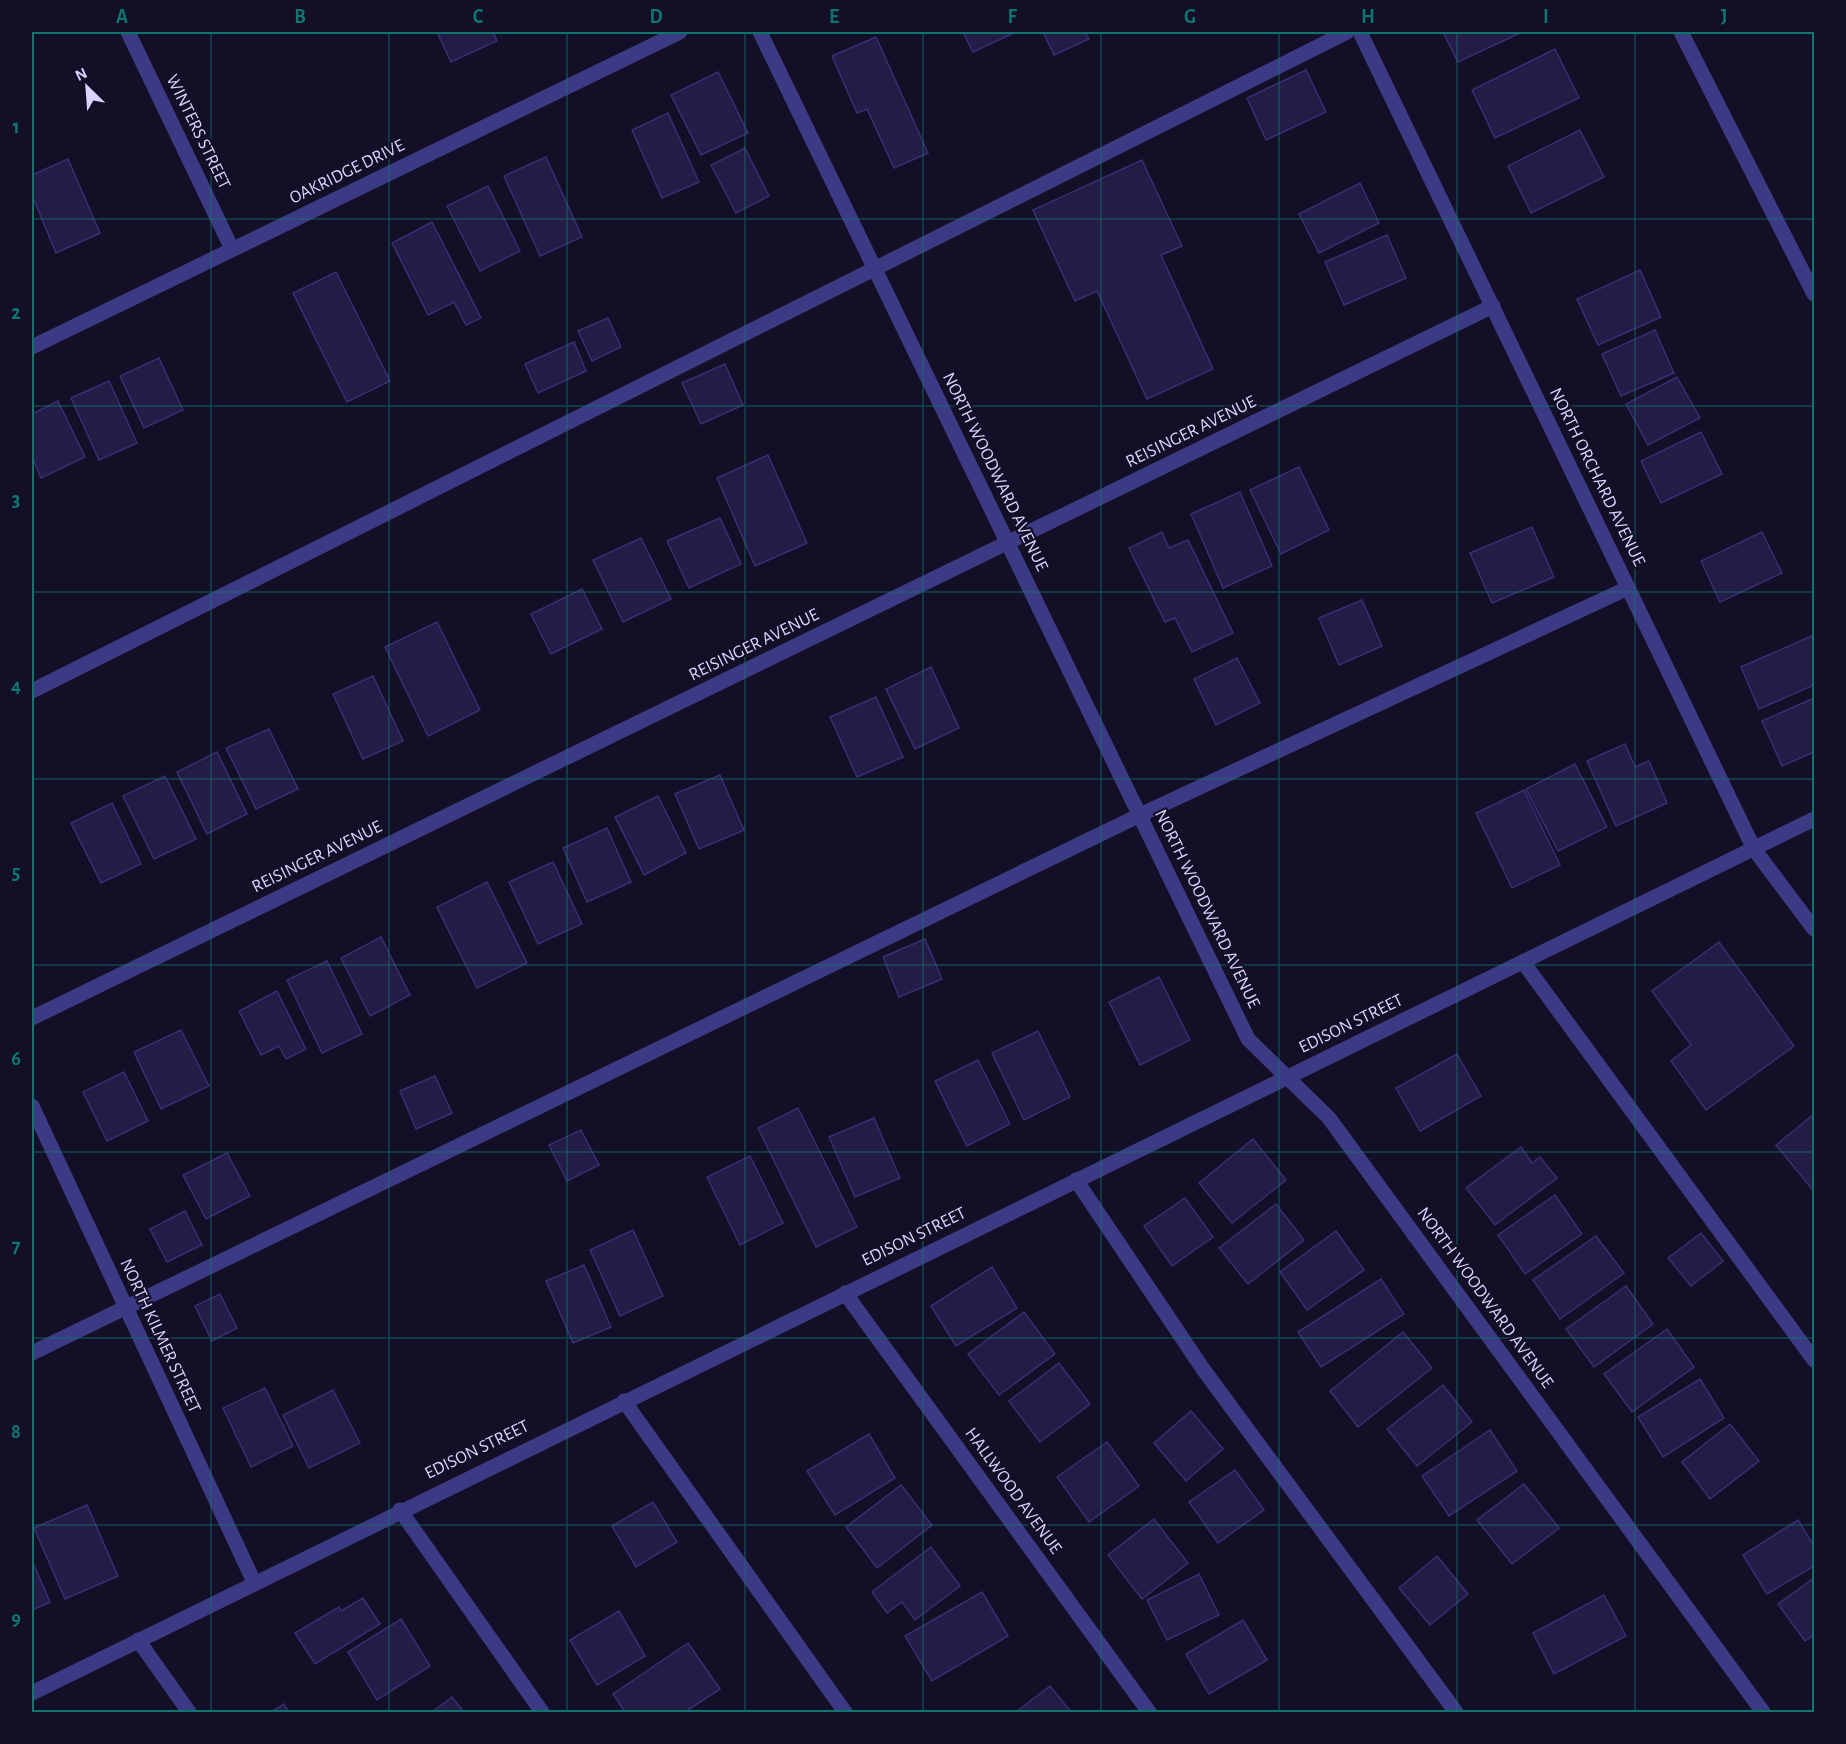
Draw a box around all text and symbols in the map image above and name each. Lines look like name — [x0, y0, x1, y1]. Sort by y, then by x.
text: A — [116, 7, 128, 27]
text: B — [294, 7, 306, 27]
text: C — [473, 7, 484, 27]
text: D — [649, 7, 663, 27]
text: E — [829, 7, 839, 27]
text: F — [1007, 7, 1017, 27]
text: G — [1184, 7, 1196, 27]
text: H — [1361, 7, 1375, 27]
text: I — [1543, 7, 1549, 27]
text: J — [1721, 7, 1727, 27]
north arrow — [57, 57, 117, 117]
text: N — [73, 65, 90, 84]
street label: WINTERS STREET — [162, 72, 234, 192]
text: 1 — [12, 117, 20, 137]
street label: OAKRIDGE DRIVE — [287, 136, 408, 208]
text: 2 — [11, 303, 21, 323]
street label: NORTH WOODWARD AVENUE — [939, 370, 1051, 574]
street label: NORTH ORCHARD AVENUE — [1546, 385, 1648, 569]
street label: REISINGER AVENUE — [1123, 393, 1259, 471]
text: 3 — [12, 490, 20, 510]
street label: REISINGER AVENUE — [686, 606, 822, 684]
text: 4 — [11, 676, 21, 696]
street label: NORTH WOODWARD AVENUE — [1151, 807, 1263, 1011]
street label: REISINGER AVENUE — [249, 818, 385, 896]
text: 5 — [12, 863, 20, 883]
street label: EDISON STREET — [1296, 991, 1406, 1057]
text: 6 — [11, 1049, 21, 1069]
street label: EDISON STREET — [859, 1204, 969, 1270]
street label: NORTH WOODWARD AVENUE — [1413, 1204, 1557, 1392]
text: 7 — [12, 1236, 21, 1256]
street label: NORTH KILMER STREET — [116, 1256, 204, 1416]
street label: EDISON STREET — [422, 1417, 532, 1483]
text: 8 — [11, 1422, 21, 1442]
street label: HALLWOOD AVENUE — [961, 1425, 1065, 1558]
text: 9 — [11, 1609, 21, 1629]

